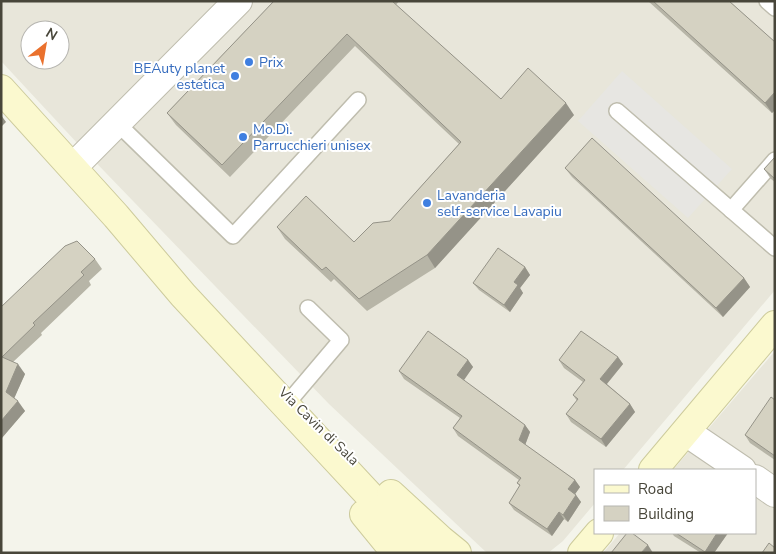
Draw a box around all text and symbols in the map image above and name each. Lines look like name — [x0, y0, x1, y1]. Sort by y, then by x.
north arrow — [20, 20, 70, 70]
text: N — [42, 23, 61, 45]
place label: Prix — [259, 53, 284, 72]
marker: Prix — [243, 56, 255, 68]
place label: BEAuty planet estetica — [134, 59, 225, 94]
marker: BEAuty planet estetica — [229, 70, 241, 82]
place label: Mo.Dì. Parrucchieri unisex — [253, 120, 371, 155]
marker: Mo.Dì. Parrucchieri unisex — [237, 131, 249, 143]
place label: Lavanderia self-service Lavapiu — [437, 186, 562, 221]
marker: Lavanderia self-service Lavapiu — [421, 197, 433, 209]
street label: Via Cavin di Sala — [274, 382, 363, 470]
legend — [594, 469, 756, 534]
text: Road — [638, 479, 673, 499]
text: Building — [638, 504, 694, 524]

